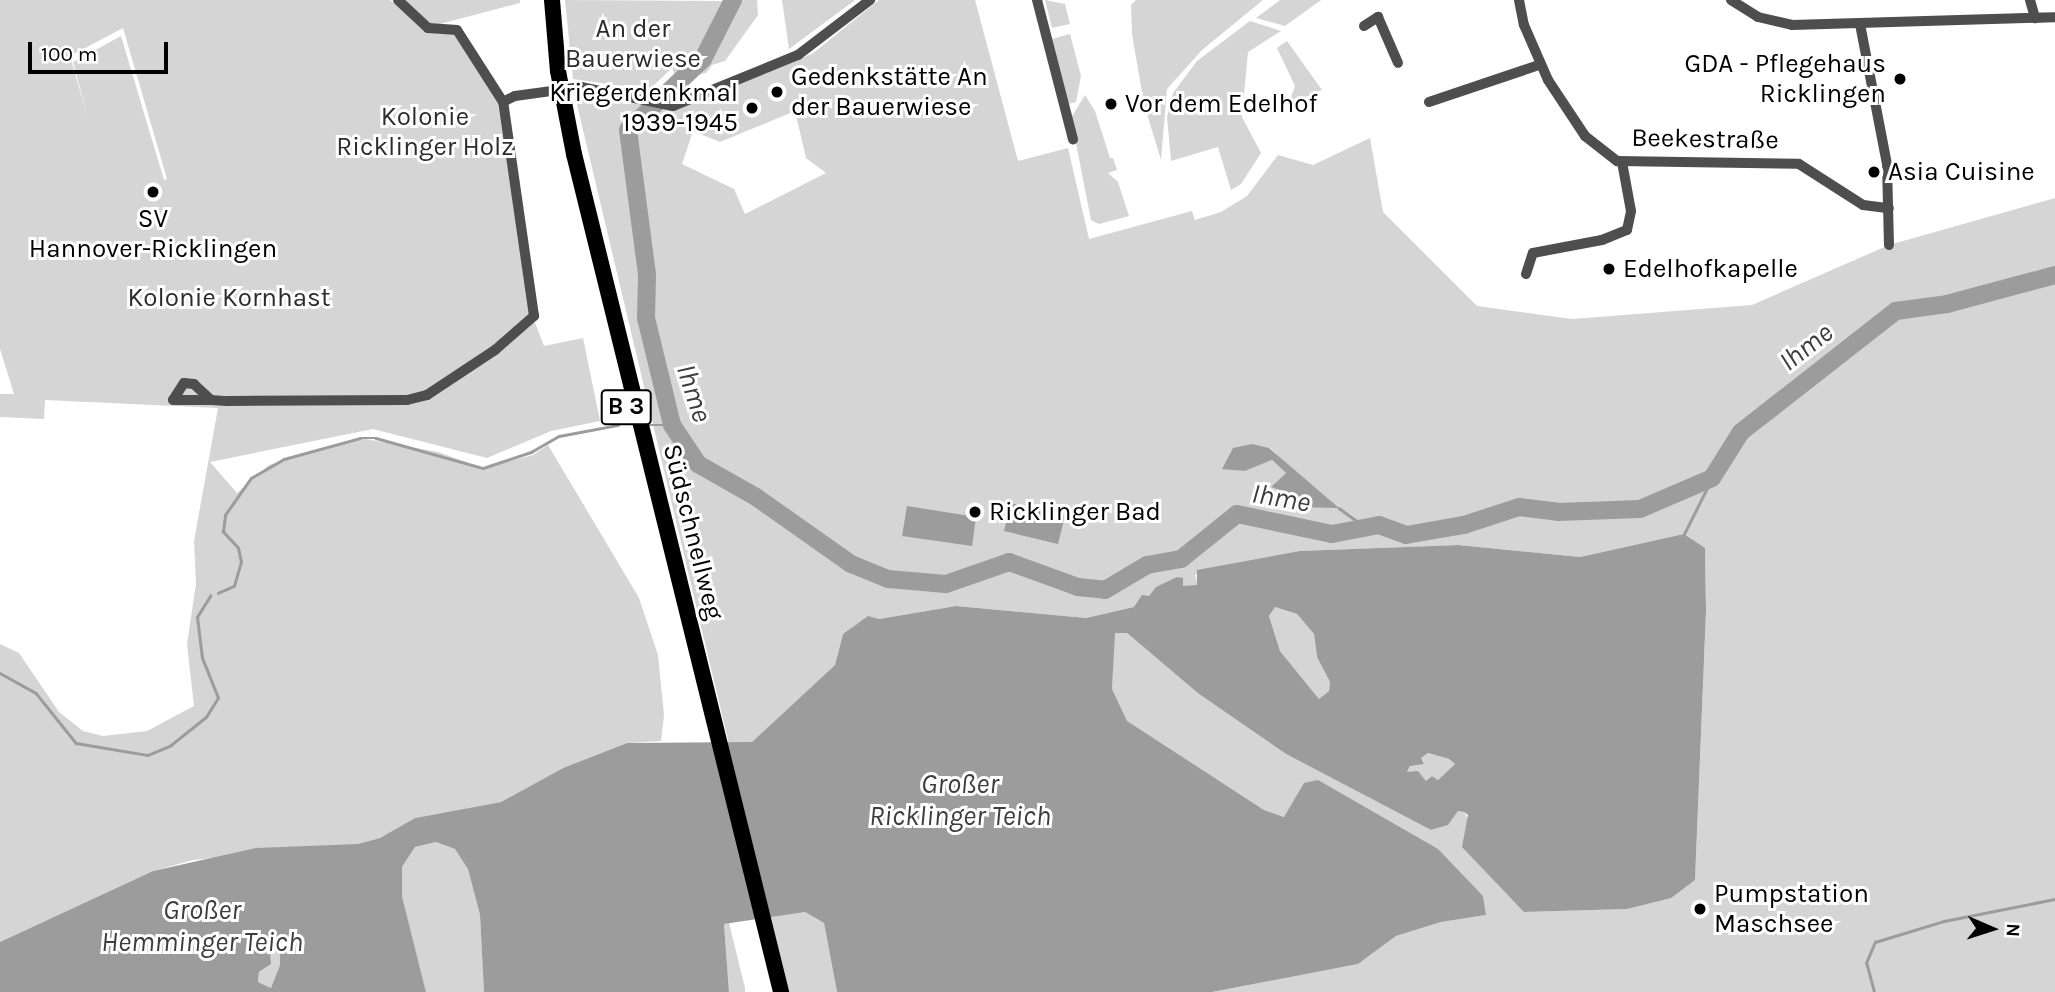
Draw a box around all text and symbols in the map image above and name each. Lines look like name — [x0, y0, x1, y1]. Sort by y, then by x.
park label: An der Bauerwiese — [565, 13, 701, 74]
scale bar — [32, 28, 172, 72]
text: 100 m — [41, 42, 98, 66]
place label: GDA - Pflegehaus Ricklingen — [1684, 48, 1886, 110]
place label: Gedenkstätte An der Bauerwiese — [791, 61, 988, 122]
marker: GDA - Pflegehaus Ricklingen — [1892, 71, 1908, 87]
place label: Kriegerdenkmal 1939-1945 — [549, 77, 738, 138]
marker: Gedenkstätte An der Bauerwiese — [769, 84, 785, 100]
place label: Vor dem Edelhof — [1125, 88, 1317, 120]
marker: Vor dem Edelhof — [1103, 96, 1119, 112]
marker: Kriegerdenkmal 1939-1945 — [744, 100, 760, 116]
park label: Kolonie Ricklinger Holz — [336, 101, 514, 162]
street label: Beekestraße — [1631, 122, 1779, 156]
place label: Asia Cuisine — [1888, 156, 2035, 188]
marker: Asia Cuisine — [1866, 164, 1882, 180]
marker: SV Hannover-Ricklingen — [145, 184, 161, 200]
place label: SV Hannover-Ricklingen — [29, 203, 277, 264]
place label: Edelhofkapelle — [1623, 253, 1798, 285]
marker: Edelhofkapelle — [1601, 261, 1617, 277]
park label: Kolonie Kornhast — [128, 282, 330, 314]
water label: Ihme — [1772, 316, 1840, 378]
water label: Ihme — [669, 360, 719, 426]
road number: B 3 — [600, 386, 652, 428]
street label: Südschnellweg — [656, 441, 730, 623]
water label: Ihme — [1249, 476, 1313, 520]
place label: Ricklinger Bad — [989, 496, 1161, 528]
marker: Ricklinger Bad — [967, 504, 983, 520]
water label: Großer Ricklinger Teich — [869, 767, 1051, 833]
place label: Pumpstation Maschsee — [1714, 878, 1869, 940]
water label: Großer Hemminger Teich — [101, 893, 303, 959]
north arrow — [1957, 894, 2027, 964]
marker: Pumpstation Maschsee — [1692, 901, 1708, 917]
text: N — [2002, 923, 2024, 937]

